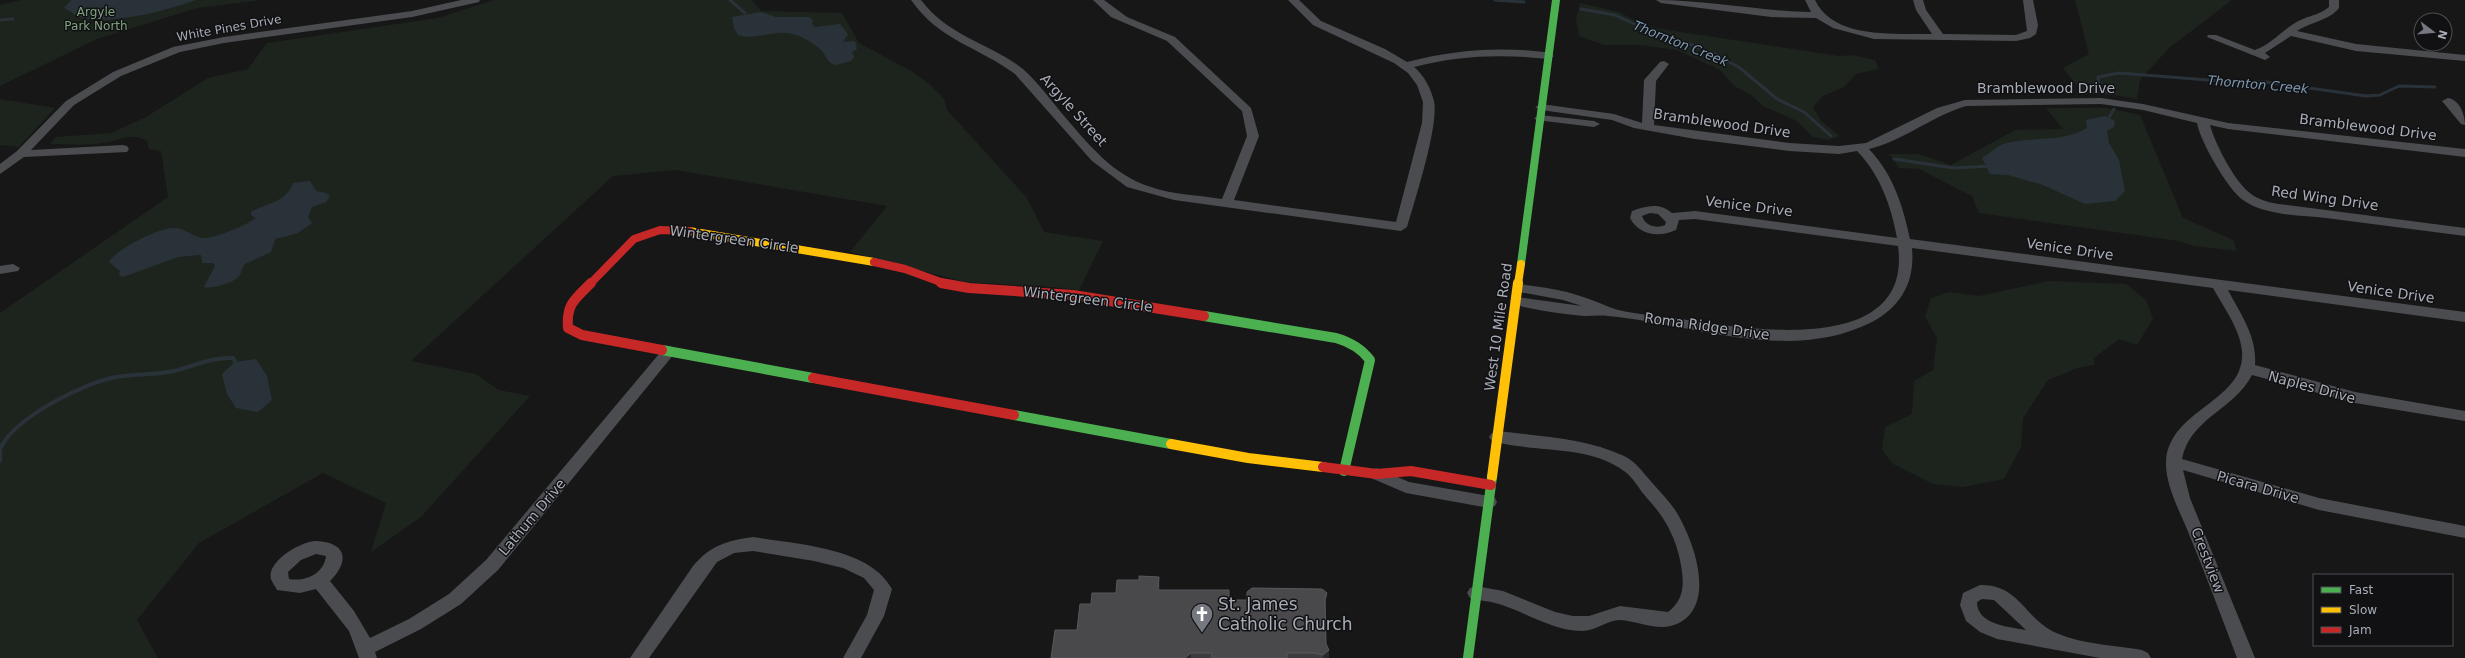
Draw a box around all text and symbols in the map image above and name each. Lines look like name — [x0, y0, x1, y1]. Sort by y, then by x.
park label: Argyle Park North — [64, 5, 128, 33]
street label: White Pines Drive — [176, 12, 282, 44]
north arrow — [2413, 12, 2453, 52]
water label: Thornton Creek — [1631, 18, 1731, 70]
text: N — [2435, 28, 2450, 41]
street label: Argyle Street — [1037, 71, 1111, 150]
water label: Thornton Creek — [2207, 73, 2309, 96]
street label: Bramblewood Drive — [1977, 80, 2115, 96]
street label: Bramblewood Drive — [1652, 105, 1792, 141]
street label: Bramblewood Drive — [2298, 111, 2438, 143]
street label: Red Wing Drive — [2270, 183, 2380, 213]
street label: Venice Drive — [1704, 193, 1794, 219]
street label: Wintergreen Circle — [668, 222, 800, 256]
street label: Venice Drive — [2025, 235, 2115, 263]
street label: West 10 Mile Road — [1481, 262, 1515, 392]
street label: Venice Drive — [2346, 278, 2436, 306]
street label: Wintergreen Circle — [1022, 283, 1154, 315]
street label: Roma Ridge Drive — [1643, 309, 1771, 343]
street label: Naples Drive — [2267, 368, 2357, 406]
street label: Picara Drive — [2215, 468, 2301, 506]
street label: Lathum Drive — [495, 475, 569, 559]
street label: Crestview — [2188, 525, 2228, 595]
legend — [2313, 574, 2453, 646]
text: Fast — [2349, 583, 2373, 597]
place label: St. James Catholic Church — [1218, 594, 1352, 634]
church icon: St. James Catholic Church — [1189, 601, 1215, 634]
text: Slow — [2349, 603, 2377, 617]
text: Jam — [2348, 623, 2372, 637]

